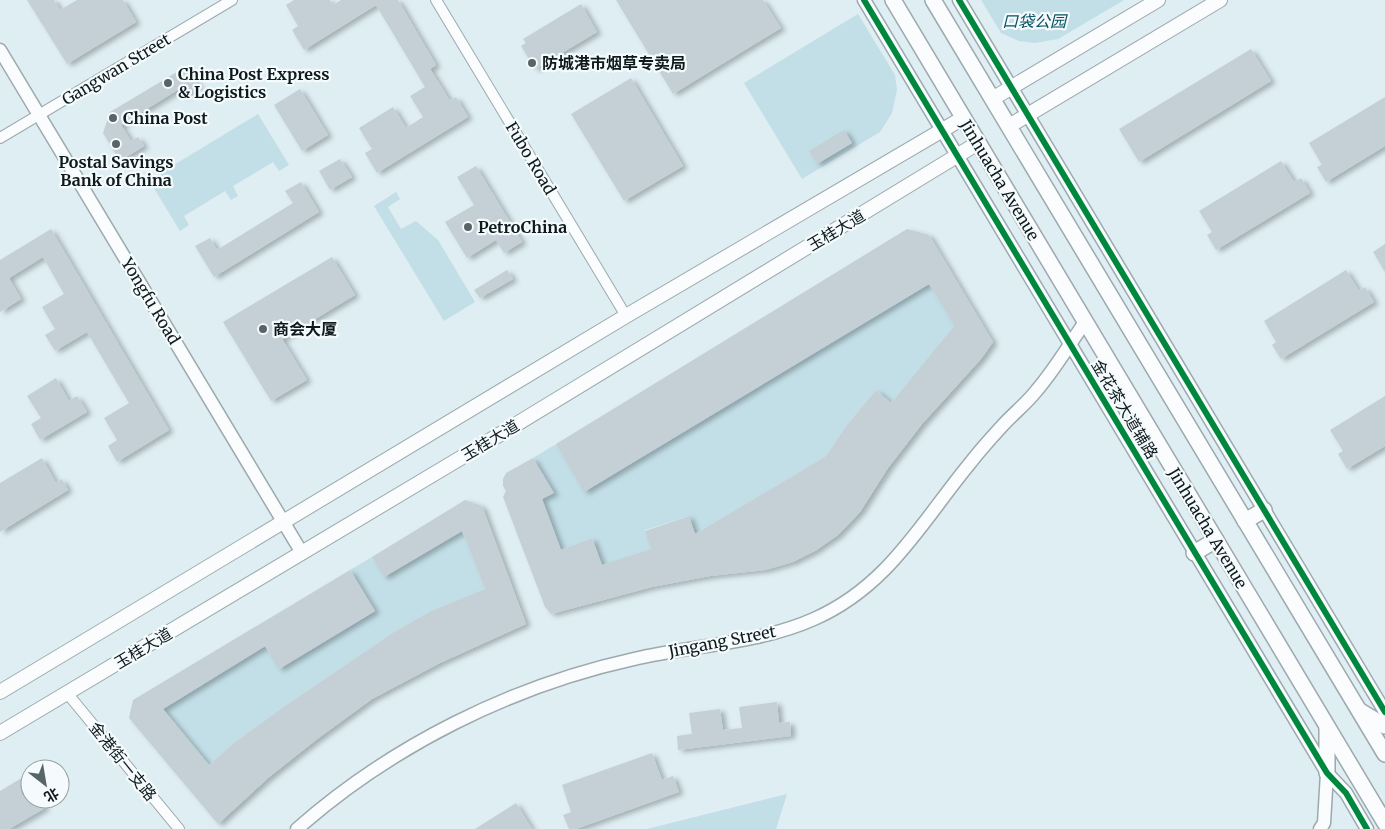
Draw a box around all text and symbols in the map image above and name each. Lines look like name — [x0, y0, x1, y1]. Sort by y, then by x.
park label: 口袋公园 — [1002, 11, 1068, 31]
street label: Gangwan Street — [58, 28, 174, 109]
place label: 防城港市烟草专卖局 — [542, 53, 686, 73]
marker: 防城港市烟草专卖局 — [526, 57, 538, 69]
place label: China Post Express & Logistics — [178, 64, 330, 102]
marker: China Post Express & Logistics — [162, 77, 174, 89]
place label: China Post — [123, 108, 208, 128]
marker: China Post — [107, 112, 119, 124]
street label: Jinhuacha Avenue — [956, 115, 1044, 244]
street label: Fubo Road — [502, 118, 561, 198]
marker: Postal Savings Bank of China — [110, 138, 122, 150]
place label: Postal Savings Bank of China — [58, 152, 174, 190]
street label: 玉桂大道 — [803, 205, 869, 255]
place label: PetroChina — [478, 217, 567, 237]
marker: PetroChina — [462, 221, 474, 233]
street label: Yongfu Road — [117, 253, 185, 348]
place label: 商会大厦 — [273, 319, 337, 339]
marker: 商会大厦 — [257, 323, 269, 335]
street label: 金花茶大道辅路 — [1088, 356, 1162, 462]
street label: 玉桂大道 — [457, 415, 523, 465]
street label: Jinhuacha Avenue — [1164, 463, 1252, 592]
street label: Jingang Street — [666, 621, 778, 661]
street label: 玉桂大道 — [110, 623, 176, 673]
street label: 金港街一支路 — [85, 717, 161, 805]
north arrow — [20, 759, 70, 809]
text: 北 — [41, 784, 62, 806]

